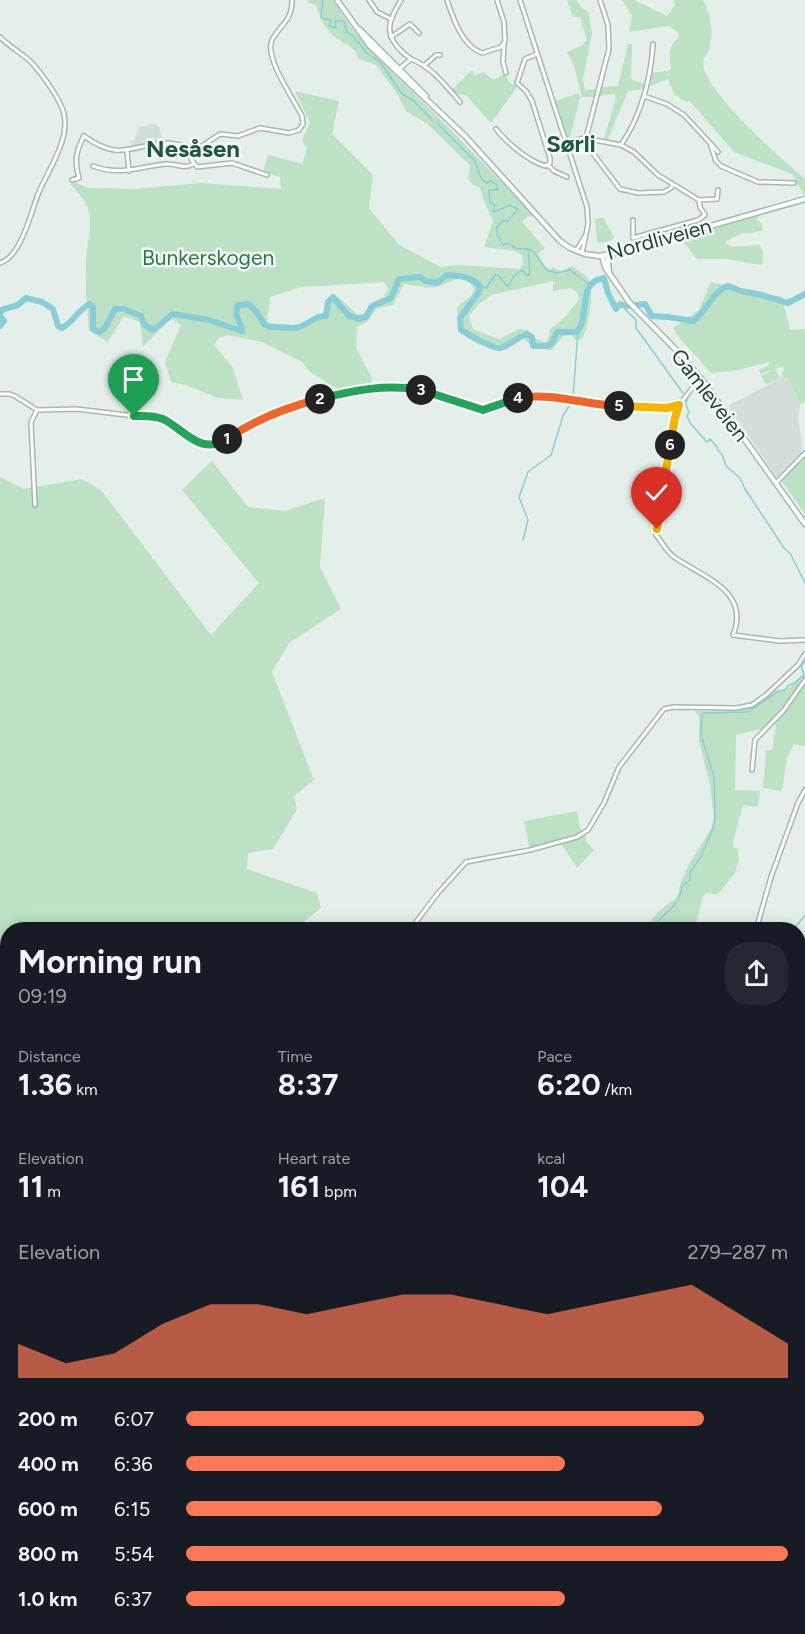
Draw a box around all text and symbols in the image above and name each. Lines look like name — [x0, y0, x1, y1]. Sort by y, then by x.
district label: Sørli — [546, 129, 596, 158]
district label: Nesåsen — [146, 134, 240, 163]
street label: Nordliveien — [604, 213, 714, 265]
park label: Bunkerskogen — [142, 245, 274, 270]
street label: Gamleveien — [666, 344, 754, 446]
pin — [108, 354, 159, 416]
icon: arrive — [117, 363, 150, 396]
pin: 3 — [406, 375, 436, 405]
text: 3 — [417, 380, 425, 399]
pin: 4 — [503, 383, 533, 413]
pin: 2 — [305, 384, 335, 414]
text: 4 — [513, 388, 523, 407]
text: 2 — [315, 389, 325, 408]
pin: 5 — [604, 391, 634, 421]
text: 5 — [614, 396, 624, 415]
pin: 1 — [212, 424, 242, 454]
text: 1 — [224, 429, 230, 448]
pin: 6 — [655, 430, 685, 460]
text: 6 — [665, 435, 675, 454]
pin — [631, 467, 682, 529]
icon: check — [640, 476, 673, 509]
text: Morning run — [18, 942, 202, 981]
button: share — [725, 942, 788, 1005]
text: 09:19 — [18, 984, 67, 1008]
text: Distance — [18, 1047, 81, 1066]
text: Time — [278, 1047, 313, 1066]
text: Pace — [537, 1047, 572, 1066]
text: 1.36 — [18, 1066, 72, 1103]
text: 8:37 — [278, 1066, 338, 1103]
text: 6:20 — [537, 1066, 601, 1103]
text: km — [72, 1080, 98, 1099]
text: /km — [601, 1080, 632, 1099]
text: Elevation — [18, 1149, 84, 1168]
text: Heart rate — [278, 1149, 350, 1168]
text: kcal — [537, 1149, 565, 1168]
text: 11 — [18, 1168, 43, 1205]
text: 161 — [278, 1168, 320, 1205]
text: 104 — [537, 1168, 588, 1205]
text: m — [43, 1182, 61, 1201]
text: bpm — [320, 1182, 357, 1201]
text: Elevation — [18, 1240, 100, 1264]
text: 279–287 m — [688, 1240, 788, 1264]
text: 200 m — [18, 1407, 78, 1431]
text: 6:07 — [114, 1407, 154, 1431]
text: 400 m — [18, 1452, 79, 1476]
text: 6:36 — [114, 1452, 153, 1476]
text: 600 m — [18, 1497, 78, 1521]
text: 6:15 — [114, 1497, 150, 1521]
text: 800 m — [18, 1542, 78, 1566]
text: 5:54 — [114, 1542, 154, 1566]
text: 1.0 km — [18, 1587, 77, 1611]
text: 6:37 — [114, 1587, 152, 1611]

